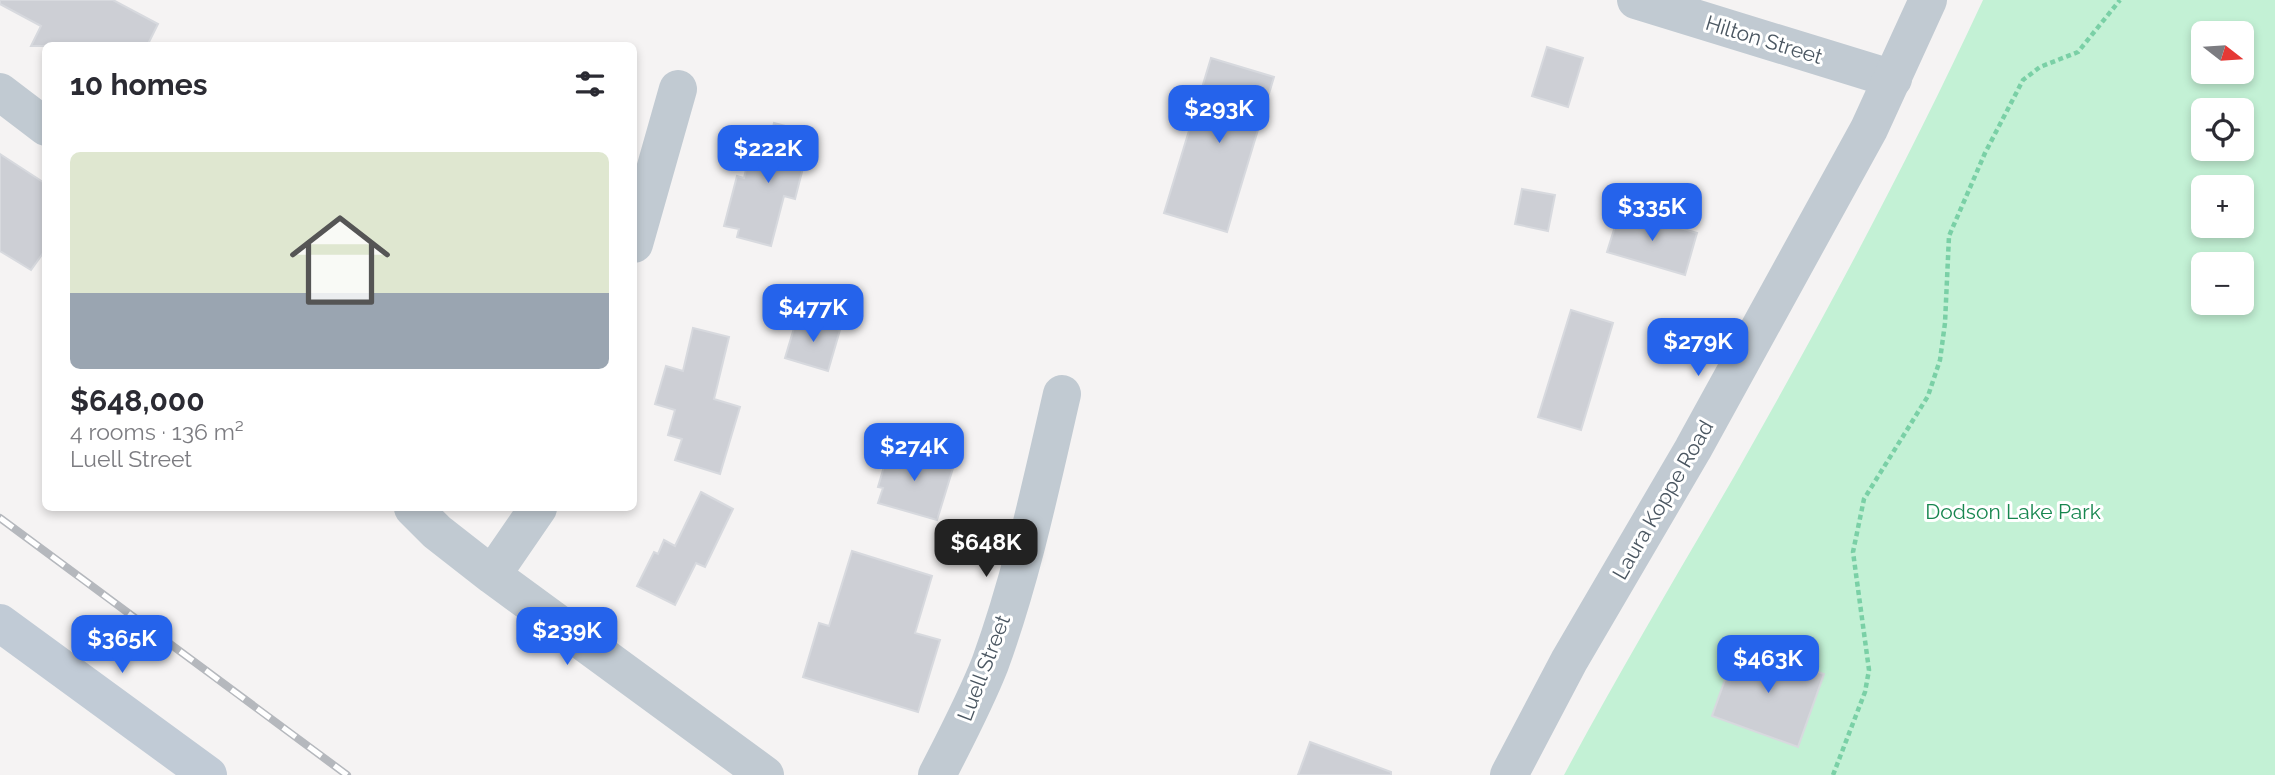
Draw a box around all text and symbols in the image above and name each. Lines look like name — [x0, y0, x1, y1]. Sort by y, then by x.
street label: Hilton Street — [1703, 10, 1826, 69]
north arrow — [2191, 21, 2254, 84]
map controls — [2191, 21, 2254, 315]
icon: filters — [571, 65, 609, 103]
text: 10 homes — [70, 67, 207, 102]
pin: $293K — [1170, 86, 1268, 145]
text: $293K — [1184, 94, 1254, 121]
button: locate — [2191, 98, 2254, 161]
pin: $222K — [719, 125, 817, 185]
text: $222K — [734, 134, 802, 161]
button: + — [2191, 175, 2254, 238]
pin: $335K — [1603, 184, 1701, 243]
text: $335K — [1618, 192, 1686, 219]
icon: home — [277, 197, 403, 323]
button: − — [2191, 252, 2254, 315]
pin: $477K — [764, 284, 862, 344]
text: $477K — [778, 293, 848, 320]
pin: $279K — [1649, 318, 1747, 378]
text: $279K — [1663, 327, 1733, 354]
text: $648,000 — [70, 383, 205, 418]
street label: Laura Koppe Road — [1607, 416, 1718, 584]
text: 4 rooms · 136 m² — [70, 418, 244, 445]
pin: $274K — [865, 424, 963, 483]
text: $274K — [880, 432, 948, 459]
text: Luell Street — [70, 445, 192, 472]
park label: Dodson Lake Park — [1925, 499, 2101, 524]
pin: $648K — [937, 520, 1035, 579]
text: $648K — [951, 528, 1021, 555]
pin: $239K — [518, 608, 616, 667]
street label: Luell Street — [952, 611, 1015, 724]
pin: $365K — [73, 616, 171, 675]
text: $239K — [532, 616, 602, 643]
text: $365K — [87, 624, 157, 651]
pin: $463K — [1719, 636, 1817, 695]
text: $463K — [1733, 644, 1803, 671]

